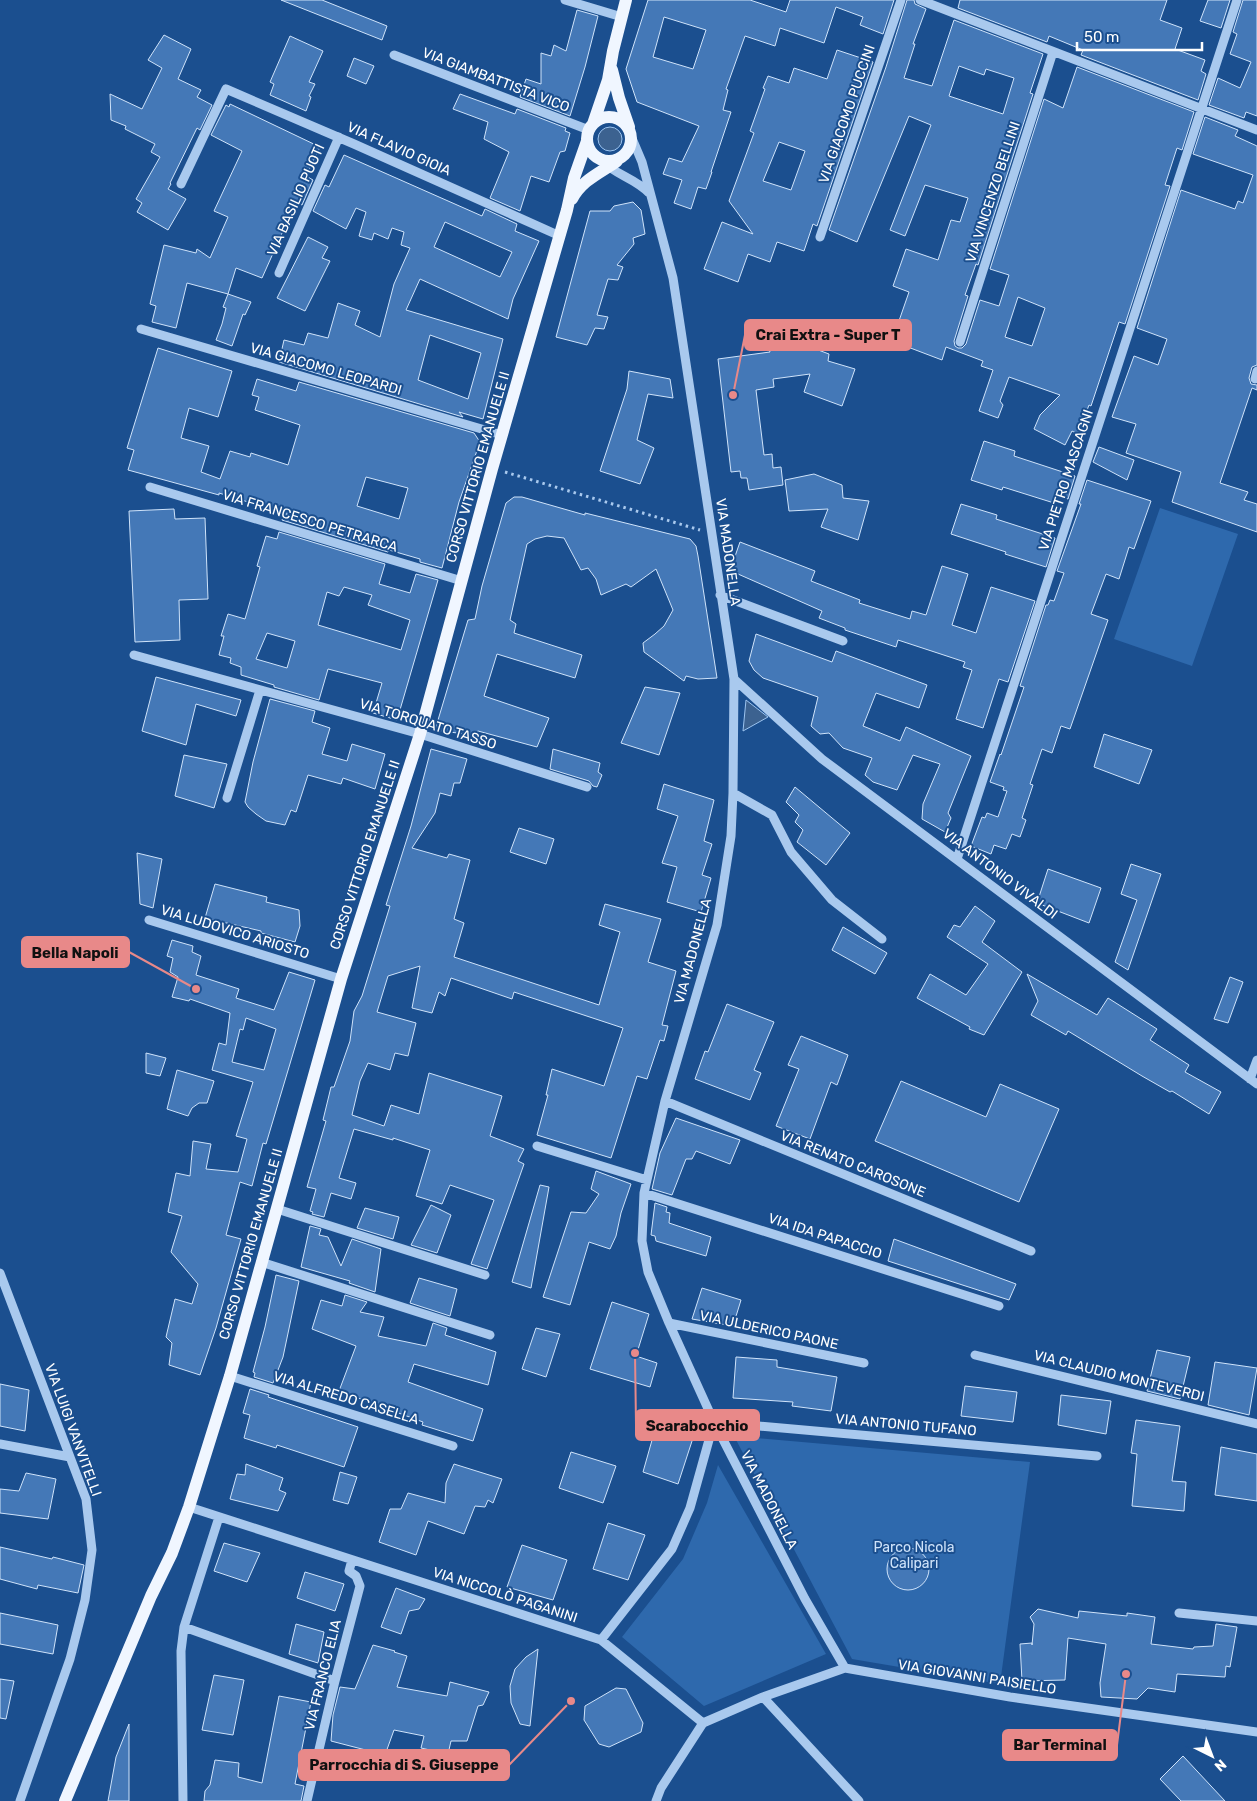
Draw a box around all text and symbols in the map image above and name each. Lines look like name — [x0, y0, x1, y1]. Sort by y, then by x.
scale bar — [1077, 20, 1202, 52]
text: 50 m — [1084, 28, 1119, 46]
street label: VIA GIACOMO PUCCINI — [815, 42, 879, 186]
street label: VIA GIAMBATTISTA VICO — [420, 44, 572, 116]
street label: VIA FLAVIO GIOIA — [344, 118, 454, 180]
street label: VIA VINCENZO BELLINI — [962, 119, 1024, 265]
street label: VIA BASILIO PUOTI — [264, 141, 328, 259]
callout: Crai Extra - Super T — [745, 320, 911, 350]
text: Crai Extra - Super T — [756, 326, 901, 344]
street label: VIA GIACOMO LEOPARDI — [248, 339, 404, 399]
street label: CORSO VITTORIO EMANUELE II — [443, 369, 513, 565]
street label: VIA PIETRO MASCAGNI — [1035, 407, 1097, 553]
street label: VIA FRANCESCO PETRARCA — [220, 486, 400, 556]
street label: VIA MADONELLA — [712, 497, 744, 607]
street label: VIA TORQUATO TASSO — [357, 695, 499, 753]
street label: CORSO VITTORIO EMANUELE II — [326, 758, 404, 952]
street label: VIA ANTONIO VIVALDI — [939, 825, 1061, 923]
street label: VIA MADONELLA — [671, 896, 715, 1006]
street label: VIA LUDOVICO ARIOSTO — [159, 901, 311, 963]
callout: Bella Napoli — [22, 937, 129, 967]
text: Bella Napoli — [32, 944, 118, 962]
street label: VIA RENATO CAROSONE — [778, 1127, 928, 1201]
street label: CORSO VITTORIO EMANUELE II — [216, 1146, 286, 1342]
street label: VIA IDA PAPACCIO — [766, 1210, 884, 1262]
street label: VIA ULDERICO PAONE — [698, 1307, 840, 1353]
street label: VIA CLAUDIO MONTEVERDI — [1032, 1347, 1206, 1405]
street label: VIA LUIGI VANVITELLI — [41, 1361, 105, 1499]
street label: VIA ALFREDO CASELLA — [271, 1368, 422, 1428]
callout: Scarabocchio — [636, 1410, 759, 1440]
street label: VIA ANTONIO TUFANO — [835, 1410, 977, 1440]
text: Scarabocchio — [646, 1417, 748, 1435]
street label: VIA MADONELLA — [737, 1448, 801, 1553]
park label: Parco Nicola Calipari — [874, 1539, 954, 1572]
street label: VIA NICCOLÒ PAGANINI — [430, 1563, 580, 1626]
street label: VIA FRANCO ELIA — [301, 1617, 345, 1732]
street label: VIA GIOVANNI PAISIELLO — [897, 1656, 1057, 1698]
callout: Bar Terminal — [1003, 1730, 1117, 1760]
north arrow — [1187, 1731, 1237, 1781]
text: Bar Terminal — [1013, 1736, 1107, 1754]
callout: Parrocchia di S. Giuseppe — [299, 1750, 509, 1780]
text: Parrocchia di S. Giuseppe — [309, 1756, 499, 1774]
text: N — [1211, 1756, 1230, 1775]

